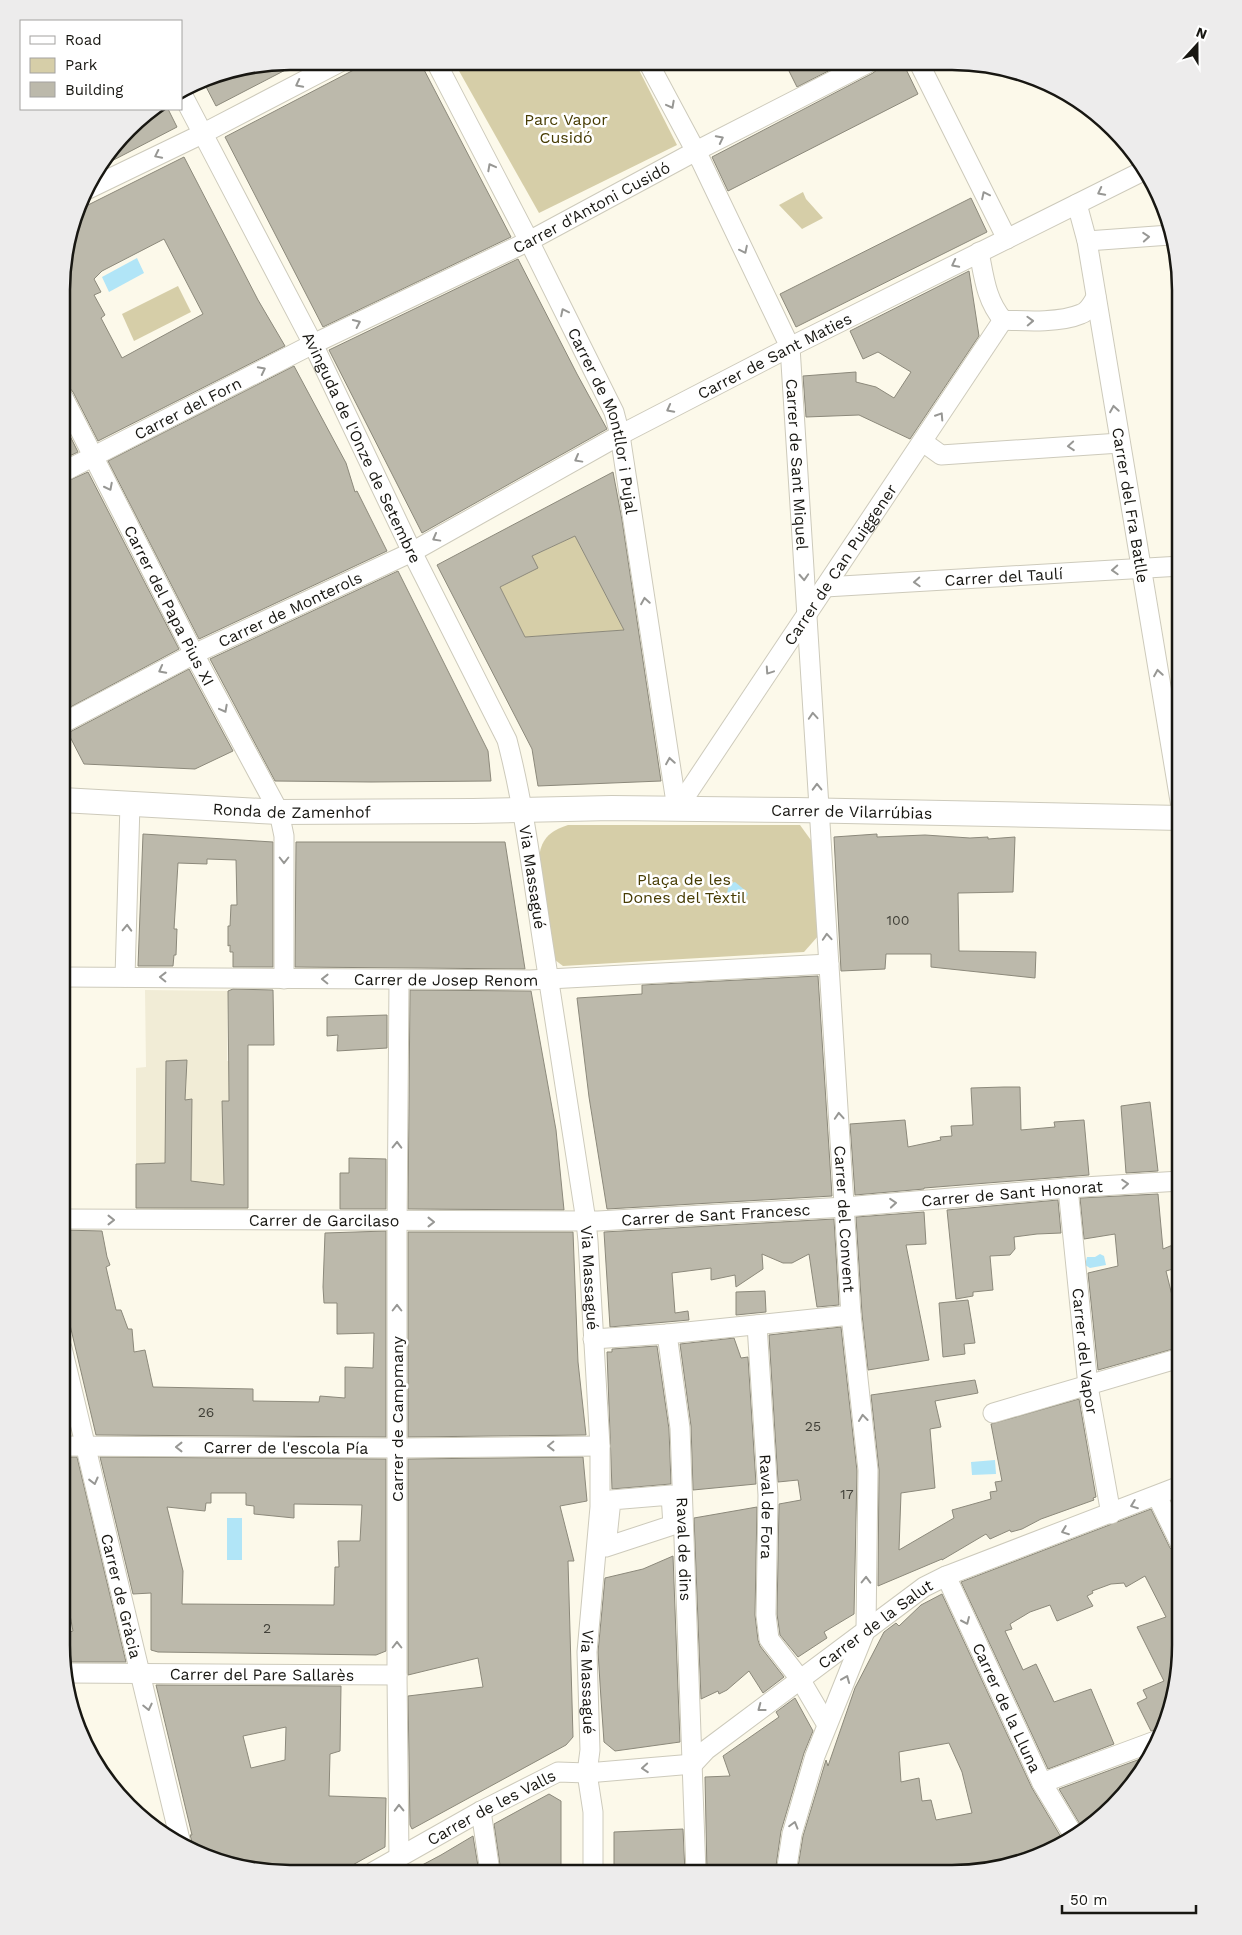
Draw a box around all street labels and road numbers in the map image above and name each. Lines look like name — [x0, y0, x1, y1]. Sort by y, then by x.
street label: Carrer d'Antoni Cusidó — [510, 157, 673, 257]
street label: Carrer de Sant Maties — [694, 308, 855, 403]
street label: Carrer de Montllor i Pujal — [564, 324, 641, 516]
street label: Avinguda de l'Onze de Setembre — [299, 329, 425, 566]
street label: Carrer del Forn — [131, 373, 244, 443]
street label: Carrer de Sant Miquel — [783, 378, 812, 551]
street label: Carrer del Fra Batlle — [1109, 426, 1153, 584]
street label: Carrer de Can Puiggener — [780, 480, 901, 649]
street label: Carrer del Papa Pius XI — [120, 522, 219, 689]
street label: Carrer del Taulí — [944, 563, 1063, 589]
street label: Carrer de Monterols — [215, 567, 365, 651]
street label: Ronda de Zamenhof — [212, 799, 371, 822]
street label: Carrer de Vilarrúbias — [771, 800, 932, 822]
street label: Via Massagué — [516, 824, 550, 930]
street label: Carrer de Josep Renom — [354, 969, 539, 990]
street label: Carrer del Convent — [831, 1145, 859, 1293]
street label: Carrer de Sant Honorat — [920, 1176, 1104, 1210]
street label: Carrer de Sant Francesc — [621, 1199, 811, 1229]
street label: Carrer de Garcilaso — [249, 1210, 399, 1230]
street label: Via Massagué — [577, 1224, 603, 1331]
street label: Carrer del Vapor — [1069, 1287, 1102, 1416]
street label: Carrer de Campmany — [388, 1335, 407, 1502]
street label: Carrer de l'escola Pía — [204, 1437, 368, 1457]
street label: Raval de Fora — [756, 1454, 778, 1559]
street label: Raval de dins — [673, 1497, 696, 1601]
street label: Carrer de Gràcia — [97, 1532, 146, 1660]
street label: Carrer de la Salut — [814, 1575, 936, 1673]
street label: Via Massagué — [577, 1629, 599, 1735]
street label: Carrer de la Lluna — [969, 1640, 1045, 1775]
street label: Carrer del Pare Sallarès — [170, 1664, 354, 1684]
street label: Carrer de les Valls — [424, 1765, 559, 1849]

